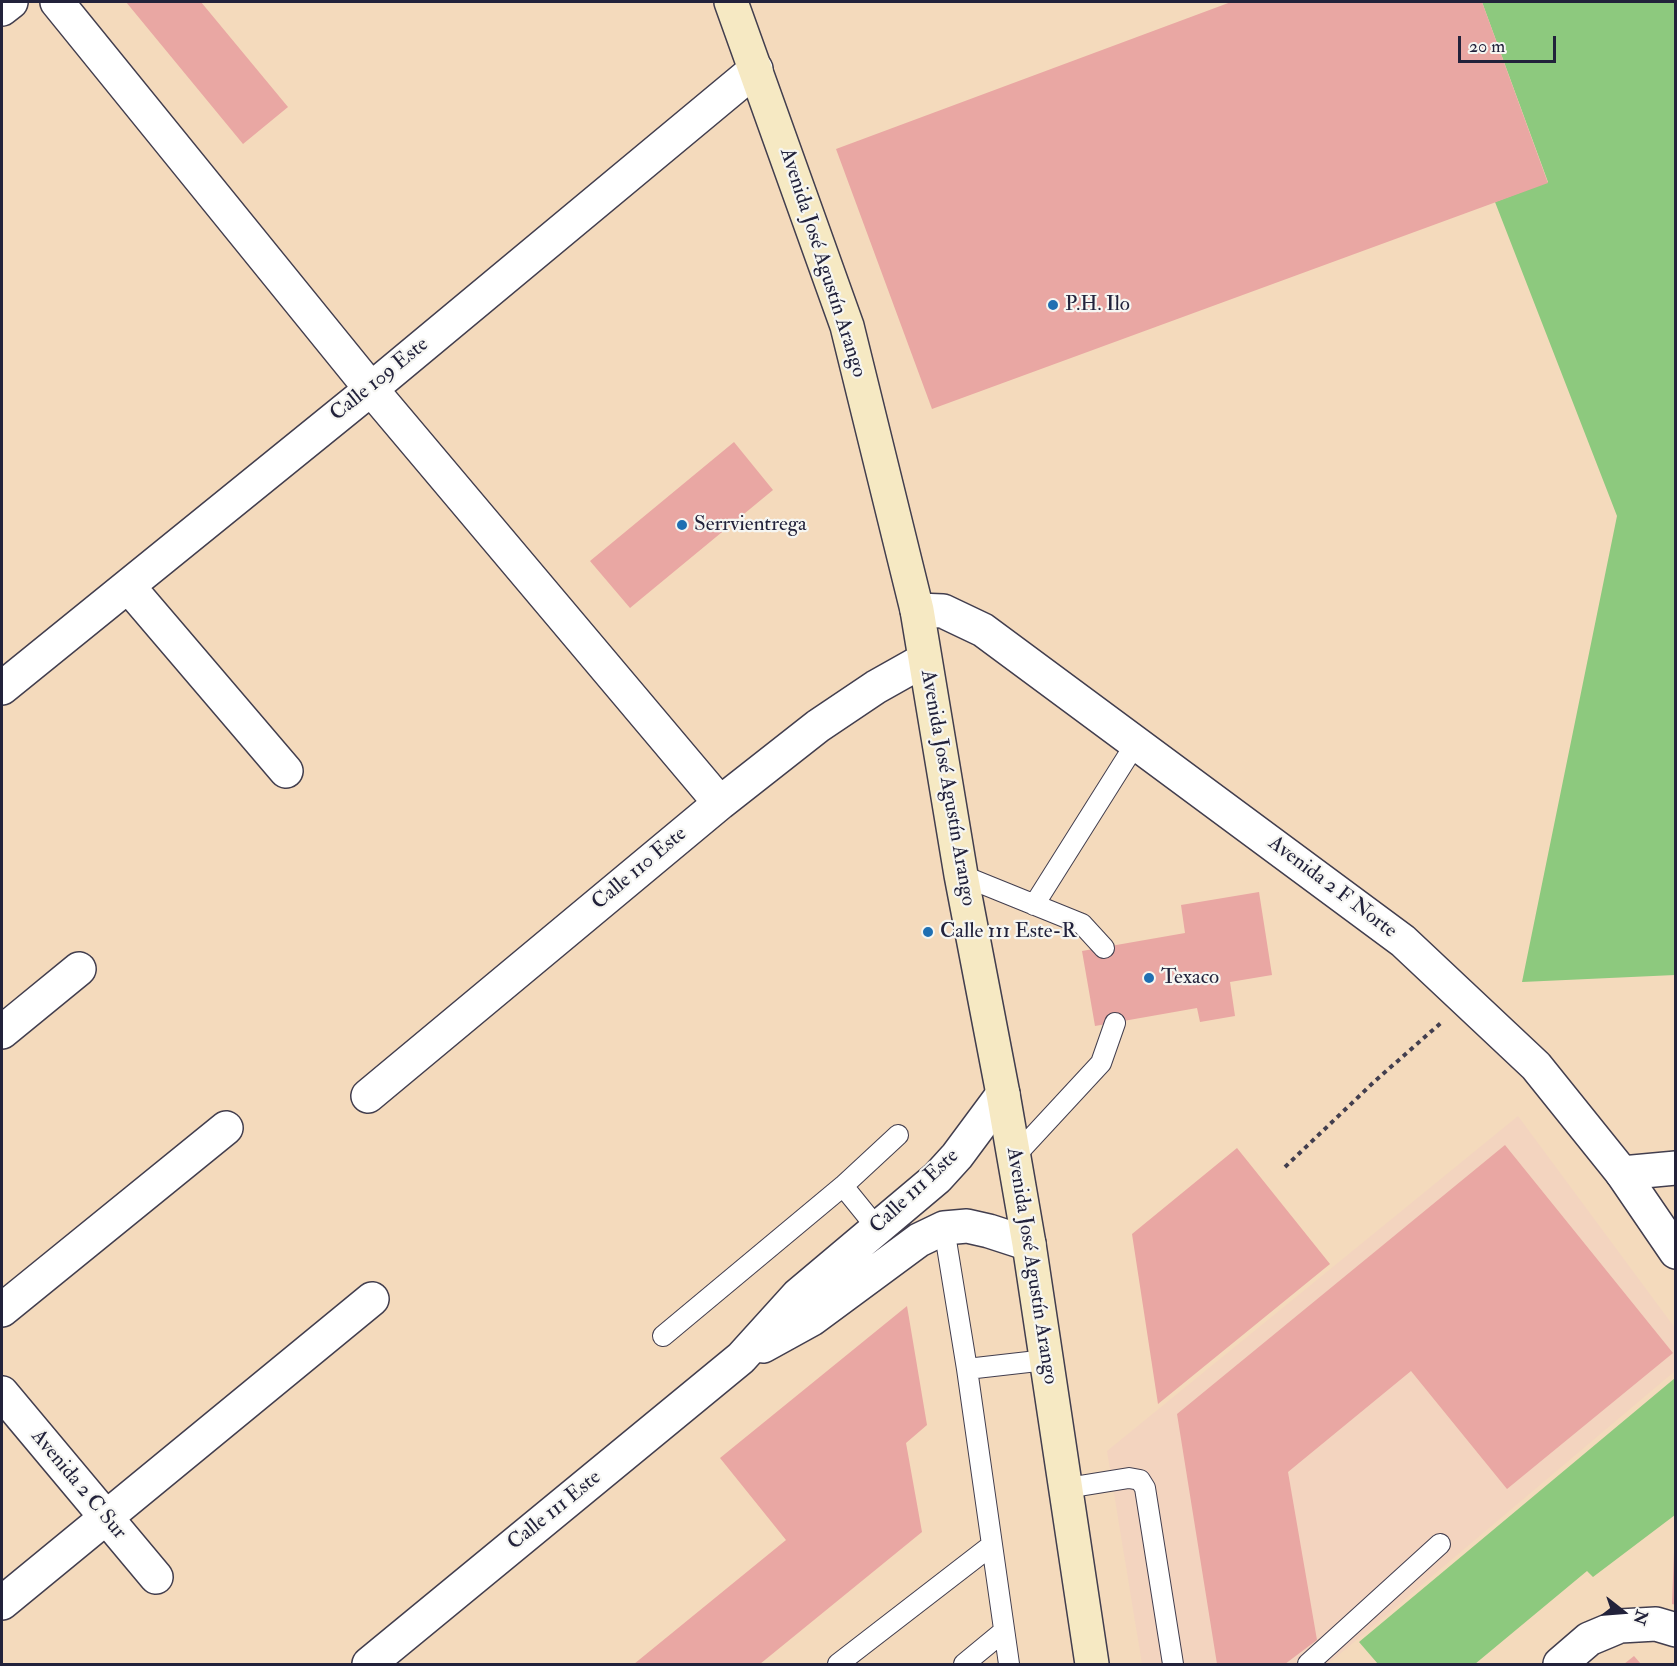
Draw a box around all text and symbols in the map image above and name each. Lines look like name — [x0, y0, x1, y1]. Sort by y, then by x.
scale bar — [1461, 24, 1558, 62]
text: 20 m — [1469, 35, 1505, 58]
street label: Avenida José Agustín Arango — [773, 145, 871, 381]
place label: P.H. Ilo — [1065, 292, 1130, 318]
marker: P.H. Ilo — [1046, 298, 1060, 312]
street label: Calle 109 Este — [326, 333, 434, 427]
place label: Serrvientrega — [694, 512, 807, 538]
marker: Serrvientrega — [675, 518, 689, 532]
street label: Avenida José Agustín Arango — [914, 668, 980, 908]
street label: Calle 110 Este — [588, 822, 692, 916]
street label: Avenida 2 F Norte — [1263, 831, 1401, 945]
place label: Calle 111 Este-R — [940, 919, 1077, 945]
marker: Calle 111 Este-R — [921, 925, 935, 939]
place label: Texaco — [1161, 965, 1219, 991]
marker: Texaco — [1142, 971, 1156, 985]
street label: Calle 111 Este — [865, 1144, 965, 1240]
street label: Avenida José Agustín Arango — [1000, 1146, 1062, 1386]
street label: Avenida 2 C Sur — [25, 1425, 131, 1545]
street label: Calle 111 Este — [503, 1466, 607, 1556]
north arrow — [1593, 1582, 1653, 1642]
text: N — [1629, 1607, 1652, 1627]

